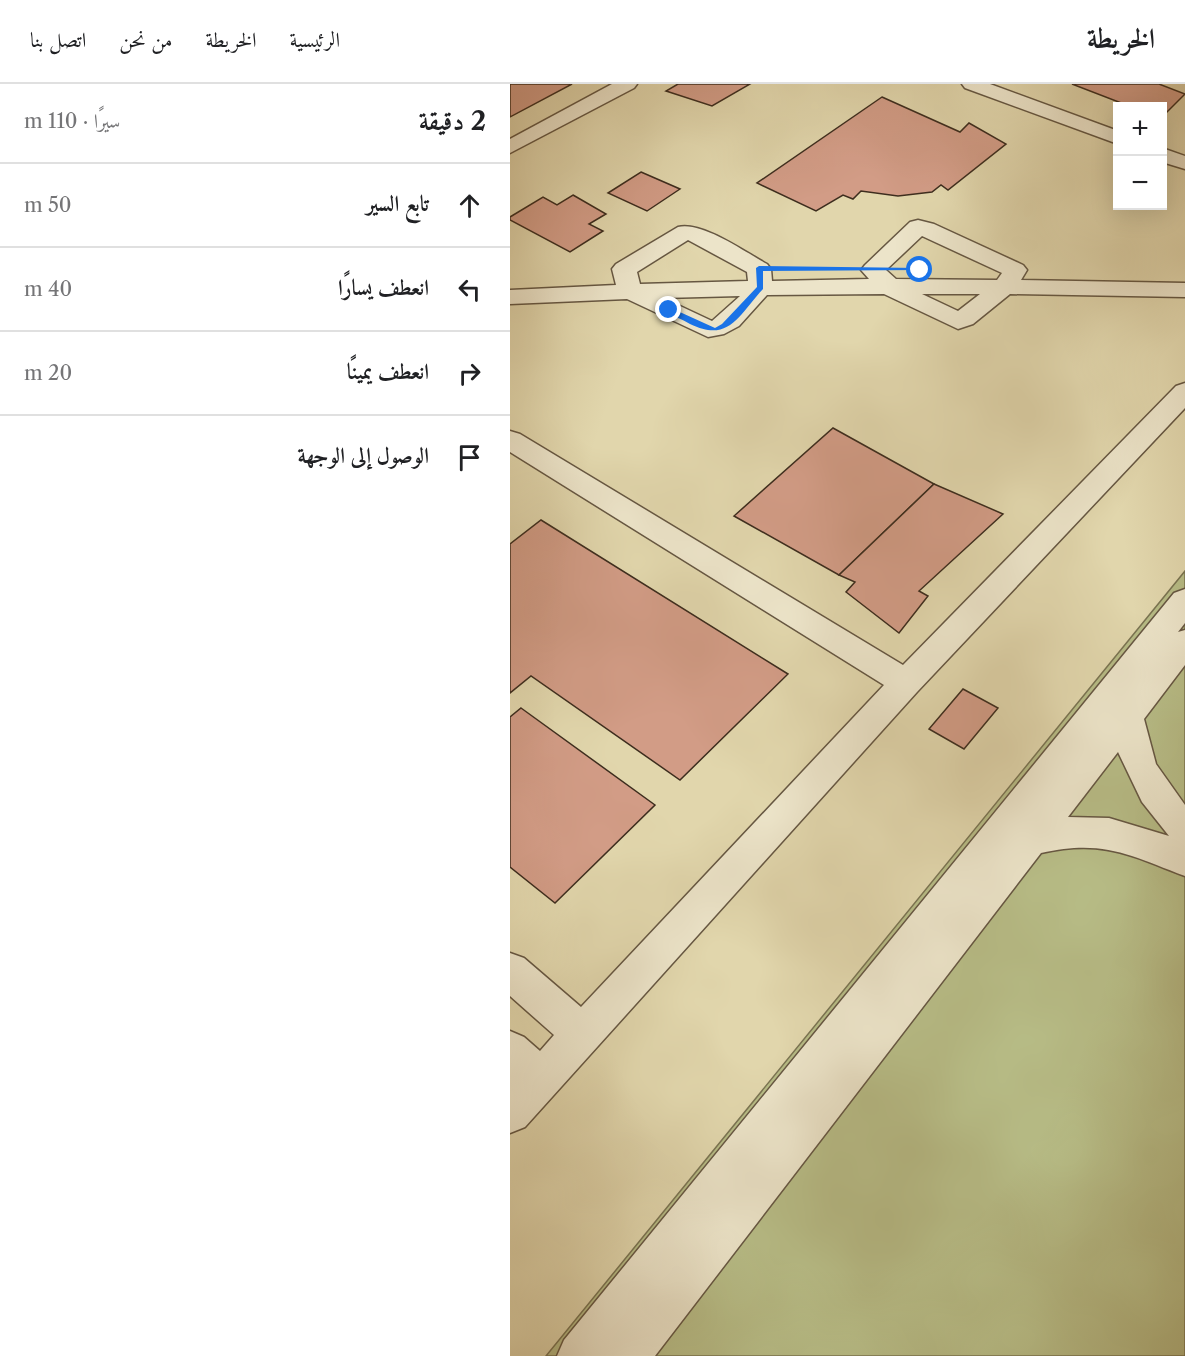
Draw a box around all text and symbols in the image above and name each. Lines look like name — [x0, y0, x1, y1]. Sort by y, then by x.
text: الخريطة — [1087, 21, 1155, 55]
text: اتصل بنا — [30, 27, 86, 52]
text: من نحن — [119, 27, 172, 52]
text: الخريطة — [205, 27, 257, 52]
text: الرئيسية — [290, 27, 340, 52]
map controls — [1113, 102, 1167, 210]
button: + — [1113, 102, 1167, 156]
text: 2 دقيقة — [419, 105, 486, 137]
text: سيرًا · 110 m — [24, 109, 120, 133]
button: − — [1113, 156, 1167, 210]
icon: ahead — [453, 189, 486, 222]
text: تابع السير — [366, 190, 429, 217]
text: 50 m — [24, 193, 72, 217]
route start — [906, 256, 932, 282]
icon: left — [453, 273, 486, 306]
text: انعطف يسارًا — [338, 274, 429, 301]
text: 40 m — [24, 277, 72, 301]
route end — [655, 296, 681, 322]
icon: right — [453, 357, 486, 390]
text: انعطف يمينًا — [347, 358, 429, 385]
text: 20 m — [24, 361, 72, 385]
icon: arrive — [453, 441, 486, 474]
text: الوصول إلى الوجهة — [297, 442, 429, 469]

